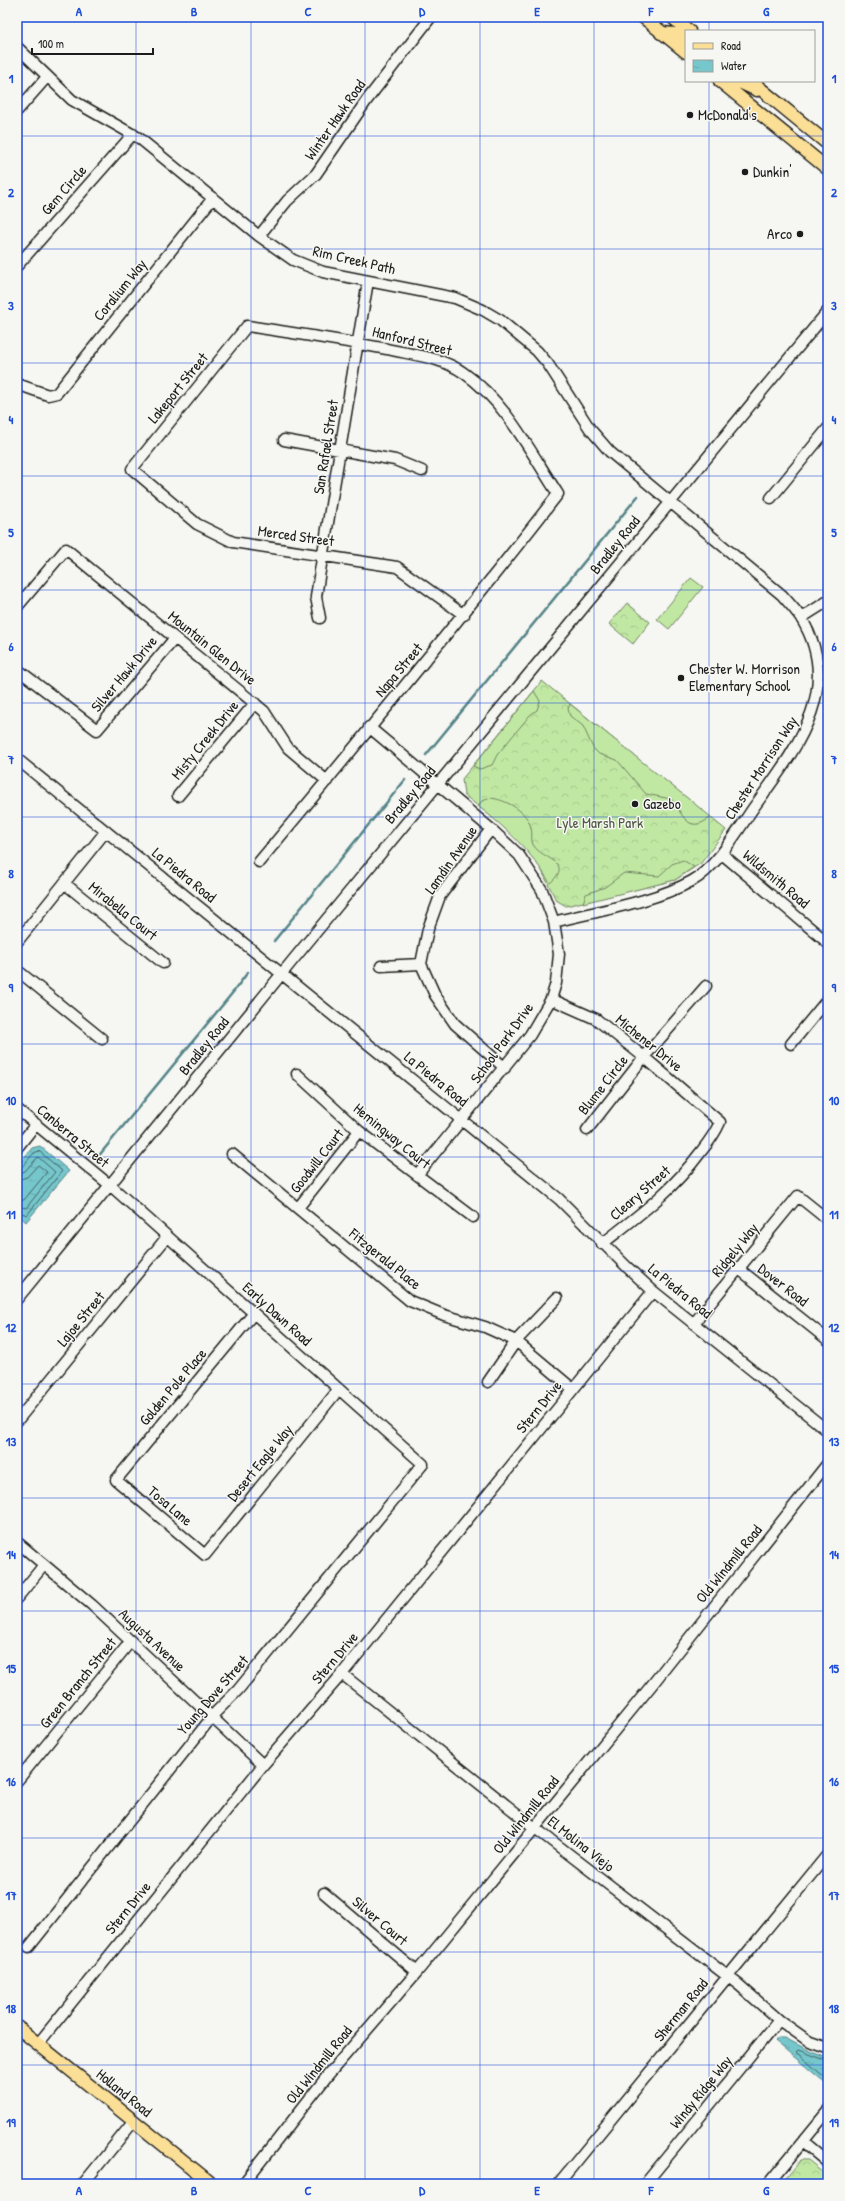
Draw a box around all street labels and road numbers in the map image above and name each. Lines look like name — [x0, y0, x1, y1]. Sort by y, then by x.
street label: Winter Hawk Road — [299, 75, 370, 164]
street label: Gem Circle — [36, 160, 91, 219]
street label: Rim Creek Path — [311, 240, 397, 279]
street label: Coralium Way — [88, 254, 151, 325]
street label: Hanford Street — [370, 321, 455, 361]
street label: Lakeport Street — [143, 347, 213, 427]
street label: San Rafael Street — [308, 397, 343, 496]
street label: Bradley Road — [585, 511, 645, 578]
street label: Merced Street — [257, 520, 336, 551]
street label: Mountain Glen Drive — [164, 605, 261, 690]
street label: Silver Hawk Drive — [86, 631, 162, 716]
street label: Napa Street — [370, 638, 428, 701]
street label: Misty Creek Drive — [166, 695, 243, 784]
street label: Chester Morrison Way — [719, 712, 802, 824]
street label: Bradley Road — [379, 761, 440, 828]
street label: Lamdin Avenue — [419, 821, 482, 898]
street label: La Piedra Road — [148, 842, 221, 907]
street label: Wildsmith Road — [738, 844, 814, 913]
street label: Mirabella Court — [84, 876, 163, 945]
street label: School Park Drive — [465, 998, 538, 1087]
street label: Michener Drive — [611, 1009, 687, 1076]
street label: Bradley Road — [174, 1012, 234, 1079]
street label: La Piedra Road — [400, 1046, 473, 1111]
street label: Blume Circle — [573, 1050, 633, 1119]
street label: Hemingway Court — [349, 1098, 436, 1174]
street label: Canberra Street — [33, 1099, 115, 1173]
street label: Goodwill Court — [285, 1123, 349, 1197]
street label: Cleary Street — [605, 1160, 675, 1225]
street label: Ridgely Way — [706, 1218, 763, 1281]
street label: Fitzgerald Place — [344, 1222, 426, 1294]
street label: La Piedra Road — [644, 1258, 717, 1323]
street label: Dover Road — [754, 1258, 813, 1311]
street label: Early Dawn Road — [238, 1277, 317, 1351]
street label: Lajoe Street — [52, 1286, 110, 1351]
street label: Golden Pole Place — [134, 1344, 211, 1430]
street label: Stern Drive — [511, 1376, 566, 1437]
street label: Desert Eagle Way — [222, 1420, 297, 1506]
street label: Tosa Lane — [144, 1481, 197, 1531]
street label: Old Windmill Road — [691, 1520, 767, 1607]
street label: Augusta Avenue — [114, 1603, 190, 1676]
street label: Stern Drive — [307, 1627, 363, 1688]
street label: Green Branch Street — [34, 1632, 121, 1733]
street label: Young Dove Street — [172, 1650, 254, 1739]
street label: Old Windmill Road — [488, 1771, 564, 1858]
street label: El Molina Viejo — [543, 1811, 619, 1876]
street label: Stern Drive — [100, 1877, 155, 1938]
street label: Silver Court — [348, 1891, 413, 1951]
street label: Sherman Road — [649, 1973, 713, 2046]
street label: Old Windmill Road — [281, 2021, 357, 2108]
street label: Windy Ridge Way — [665, 2051, 737, 2133]
street label: Holland Road — [92, 2064, 157, 2122]

